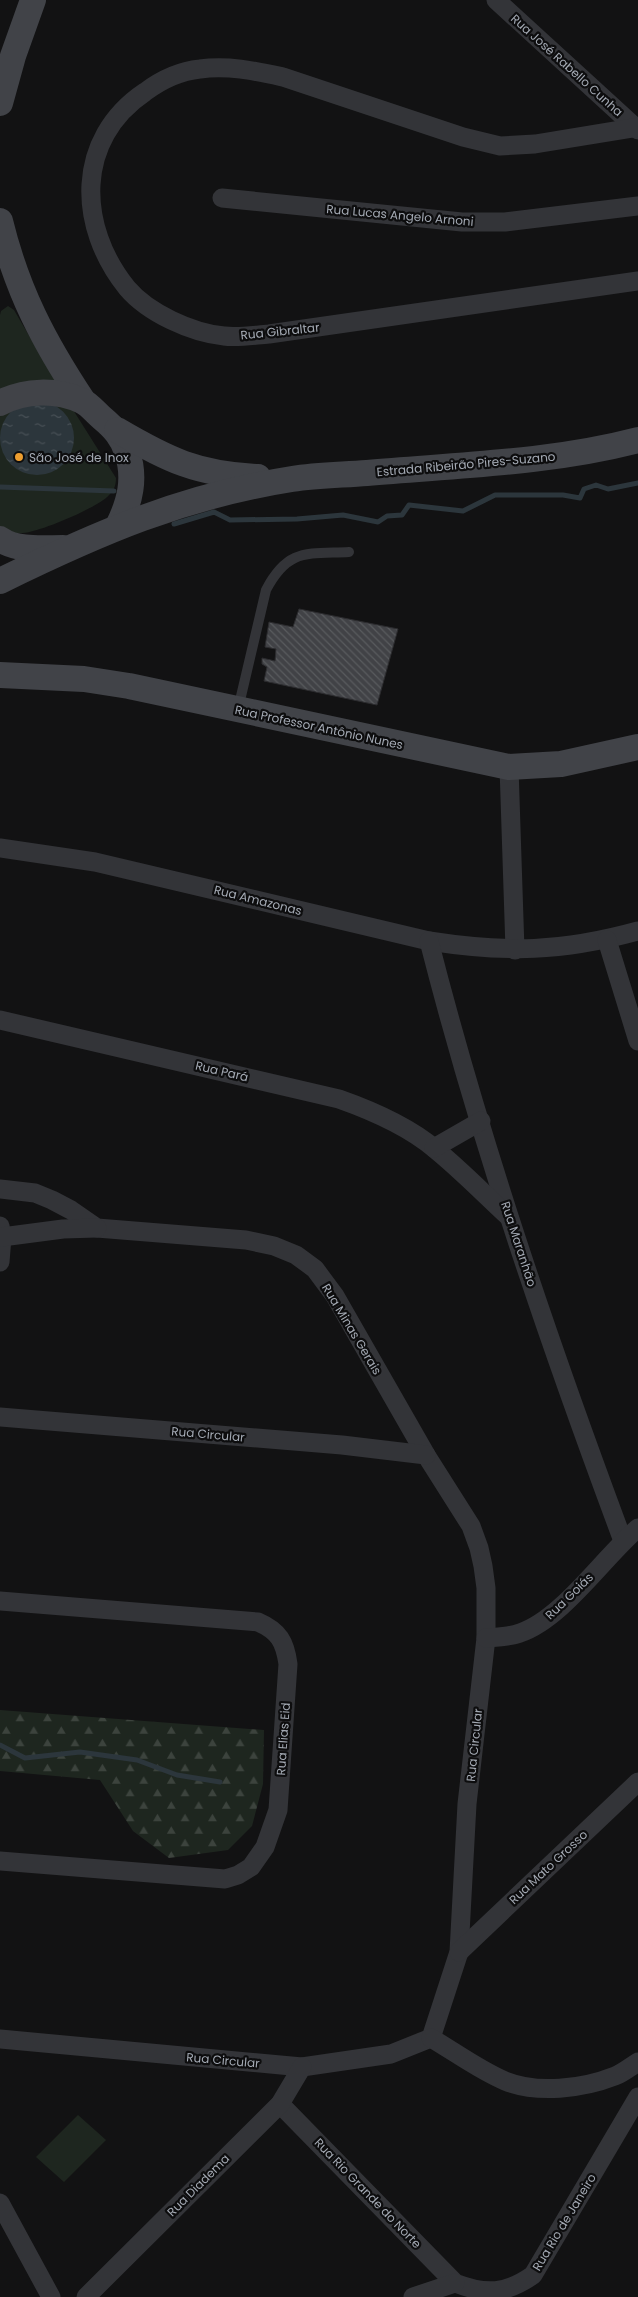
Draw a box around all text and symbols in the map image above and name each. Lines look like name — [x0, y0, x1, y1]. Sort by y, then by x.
street label: Rua José Rabello Cunha — [507, 10, 627, 120]
street label: Rua Lucas Angelo Arnoni — [326, 200, 474, 230]
street label: Rua Gibraltar — [240, 318, 321, 344]
street label: Estrada Ribeirão Pires-Suzano — [376, 448, 556, 480]
place label: São José de Inox — [29, 449, 129, 466]
marker: São José de Inox — [13, 451, 25, 463]
street label: Rua Professor Antônio Nunes — [233, 701, 405, 753]
street label: Rua Amazonas — [212, 881, 304, 919]
street label: Rua Pará — [194, 1057, 250, 1085]
street label: Rua Maranhão — [497, 1199, 541, 1289]
street label: Rua Minas Gerais — [318, 1280, 386, 1378]
street label: Rua Circular — [171, 1422, 246, 1446]
street label: Rua Goiás — [541, 1569, 597, 1623]
street label: Rua Elias Eid — [272, 1702, 294, 1776]
street label: Rua Circular — [462, 1707, 486, 1782]
street label: Rua Mato Grosso — [505, 1826, 591, 1908]
street label: Rua Circular — [186, 2048, 261, 2072]
street label: Rua Rio Grande do Norte — [311, 2134, 425, 2252]
street label: Rua Diadema — [163, 2150, 233, 2220]
street label: Rua Rio de Janeiro — [528, 2170, 600, 2274]

